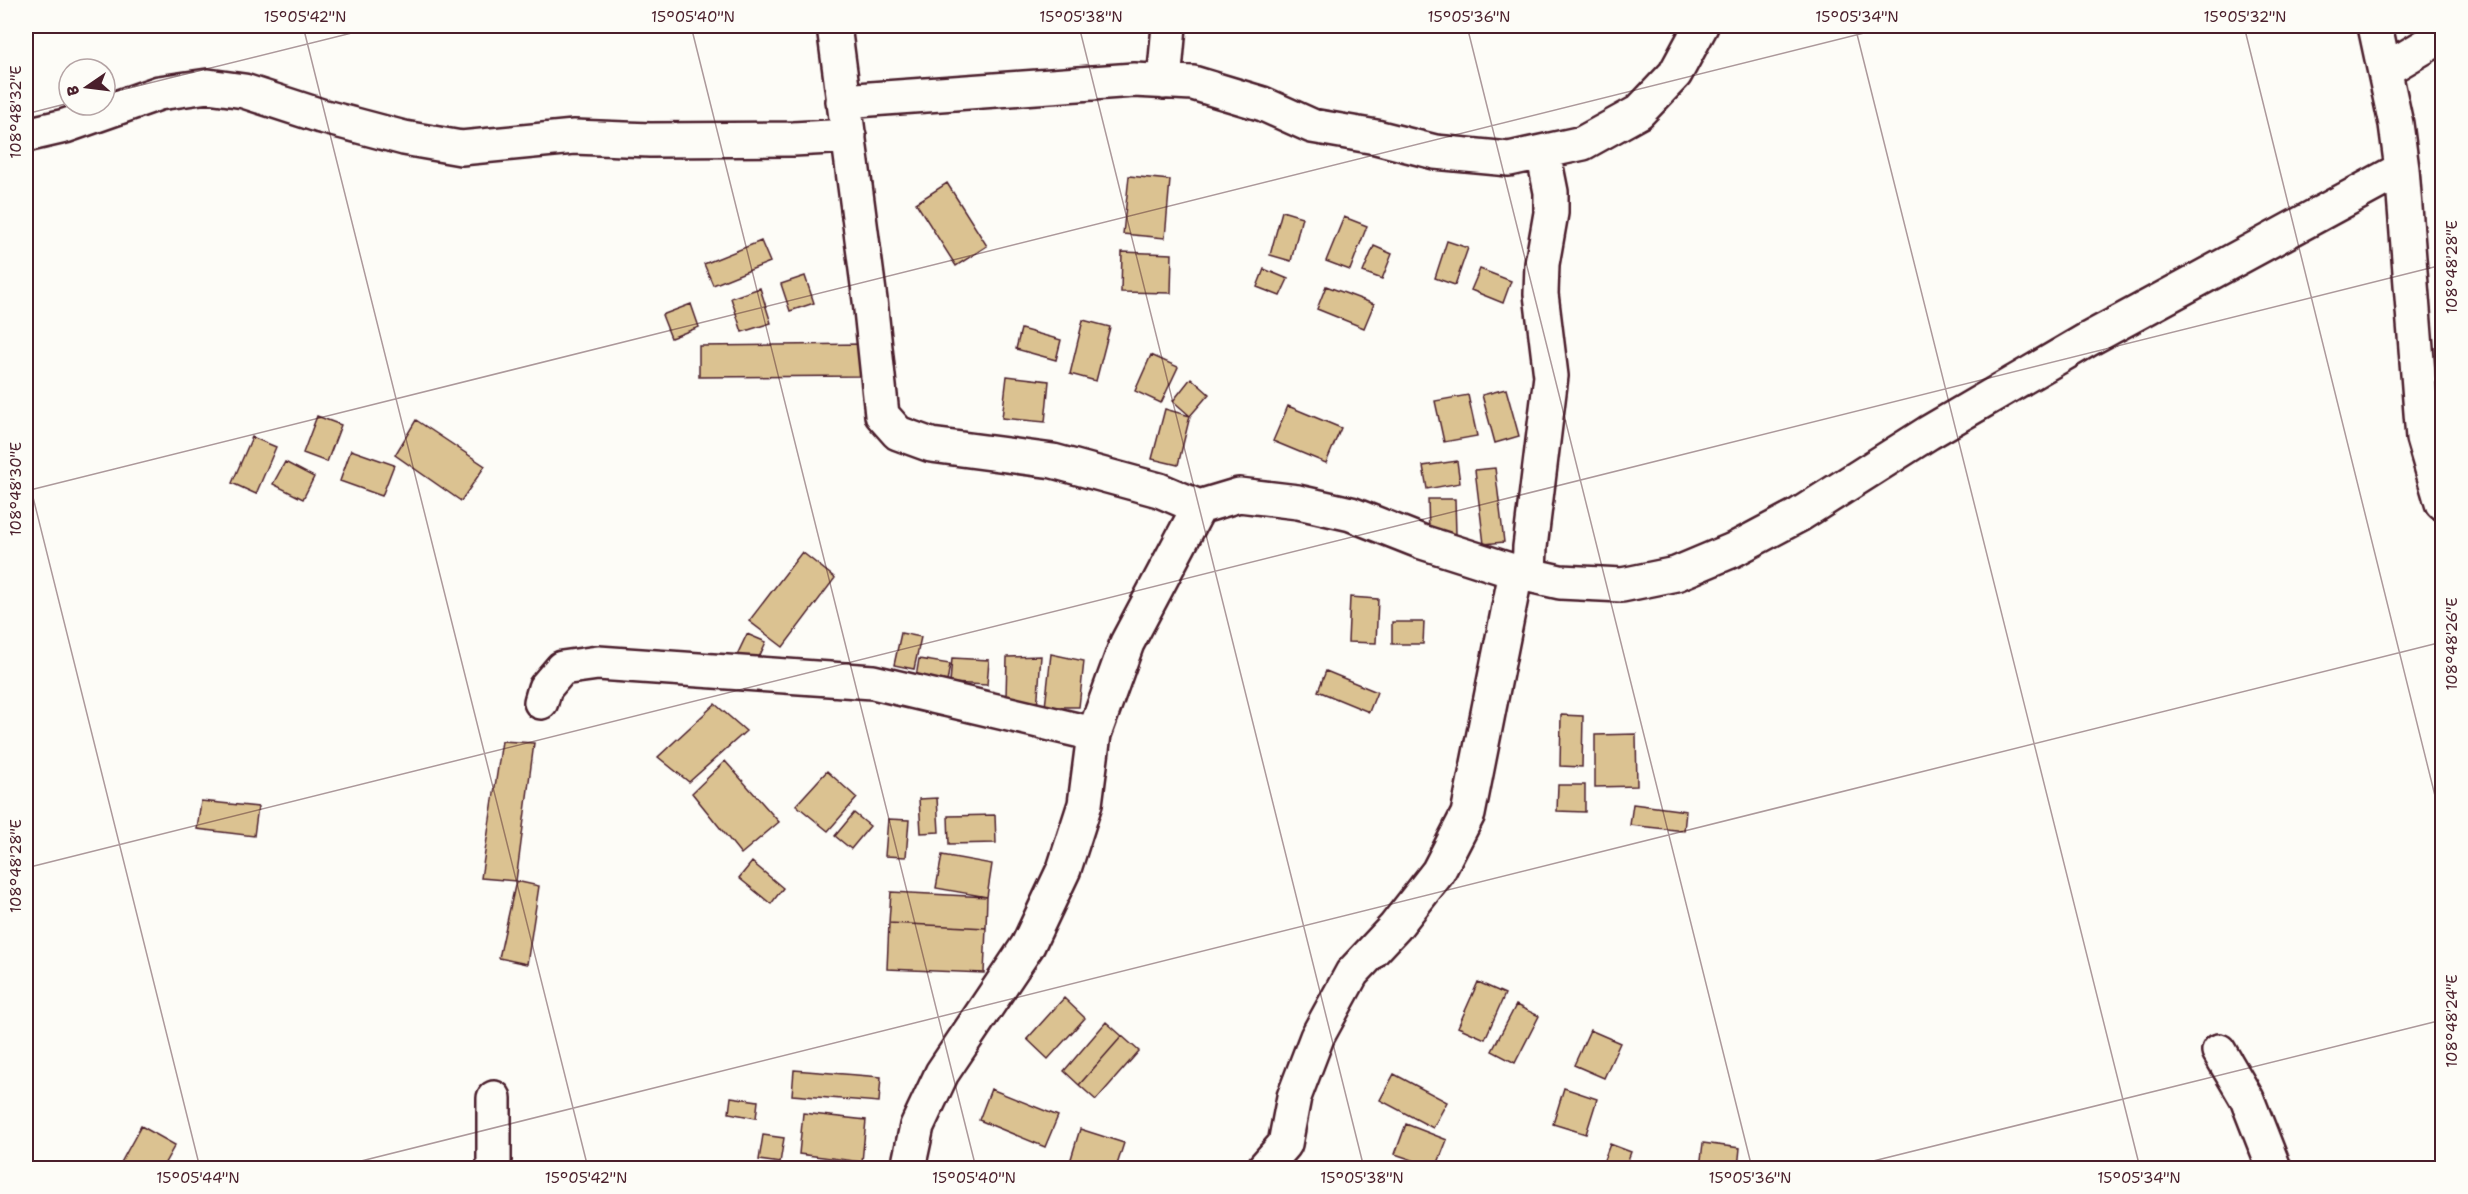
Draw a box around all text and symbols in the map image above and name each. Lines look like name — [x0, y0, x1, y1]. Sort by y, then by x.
text: 15°05'42"N — [264, 7, 346, 27]
text: 15°05'40"N — [651, 7, 735, 27]
text: 15°05'38"N — [1039, 7, 1123, 27]
text: 15°05'36"N — [1428, 7, 1510, 27]
text: 15°05'34"N — [1815, 7, 1899, 27]
text: 15°05'32"N — [2203, 7, 2287, 27]
north arrow — [57, 57, 117, 117]
text: 108°48'32"E — [6, 65, 26, 159]
text: B — [62, 83, 84, 98]
text: 108°48'28"E — [2442, 220, 2462, 314]
text: 108°48'30"E — [6, 442, 26, 536]
text: 108°48'26"E — [2442, 597, 2462, 691]
text: 108°48'28"E — [6, 819, 26, 913]
text: 108°48'24"E — [2442, 974, 2462, 1068]
text: 15°05'44"N — [156, 1168, 240, 1188]
text: 15°05'42"N — [545, 1168, 627, 1188]
text: 15°05'40"N — [932, 1168, 1016, 1188]
text: 15°05'38"N — [1320, 1168, 1404, 1188]
text: 15°05'36"N — [1709, 1168, 1791, 1188]
text: 15°05'34"N — [2097, 1168, 2181, 1188]

